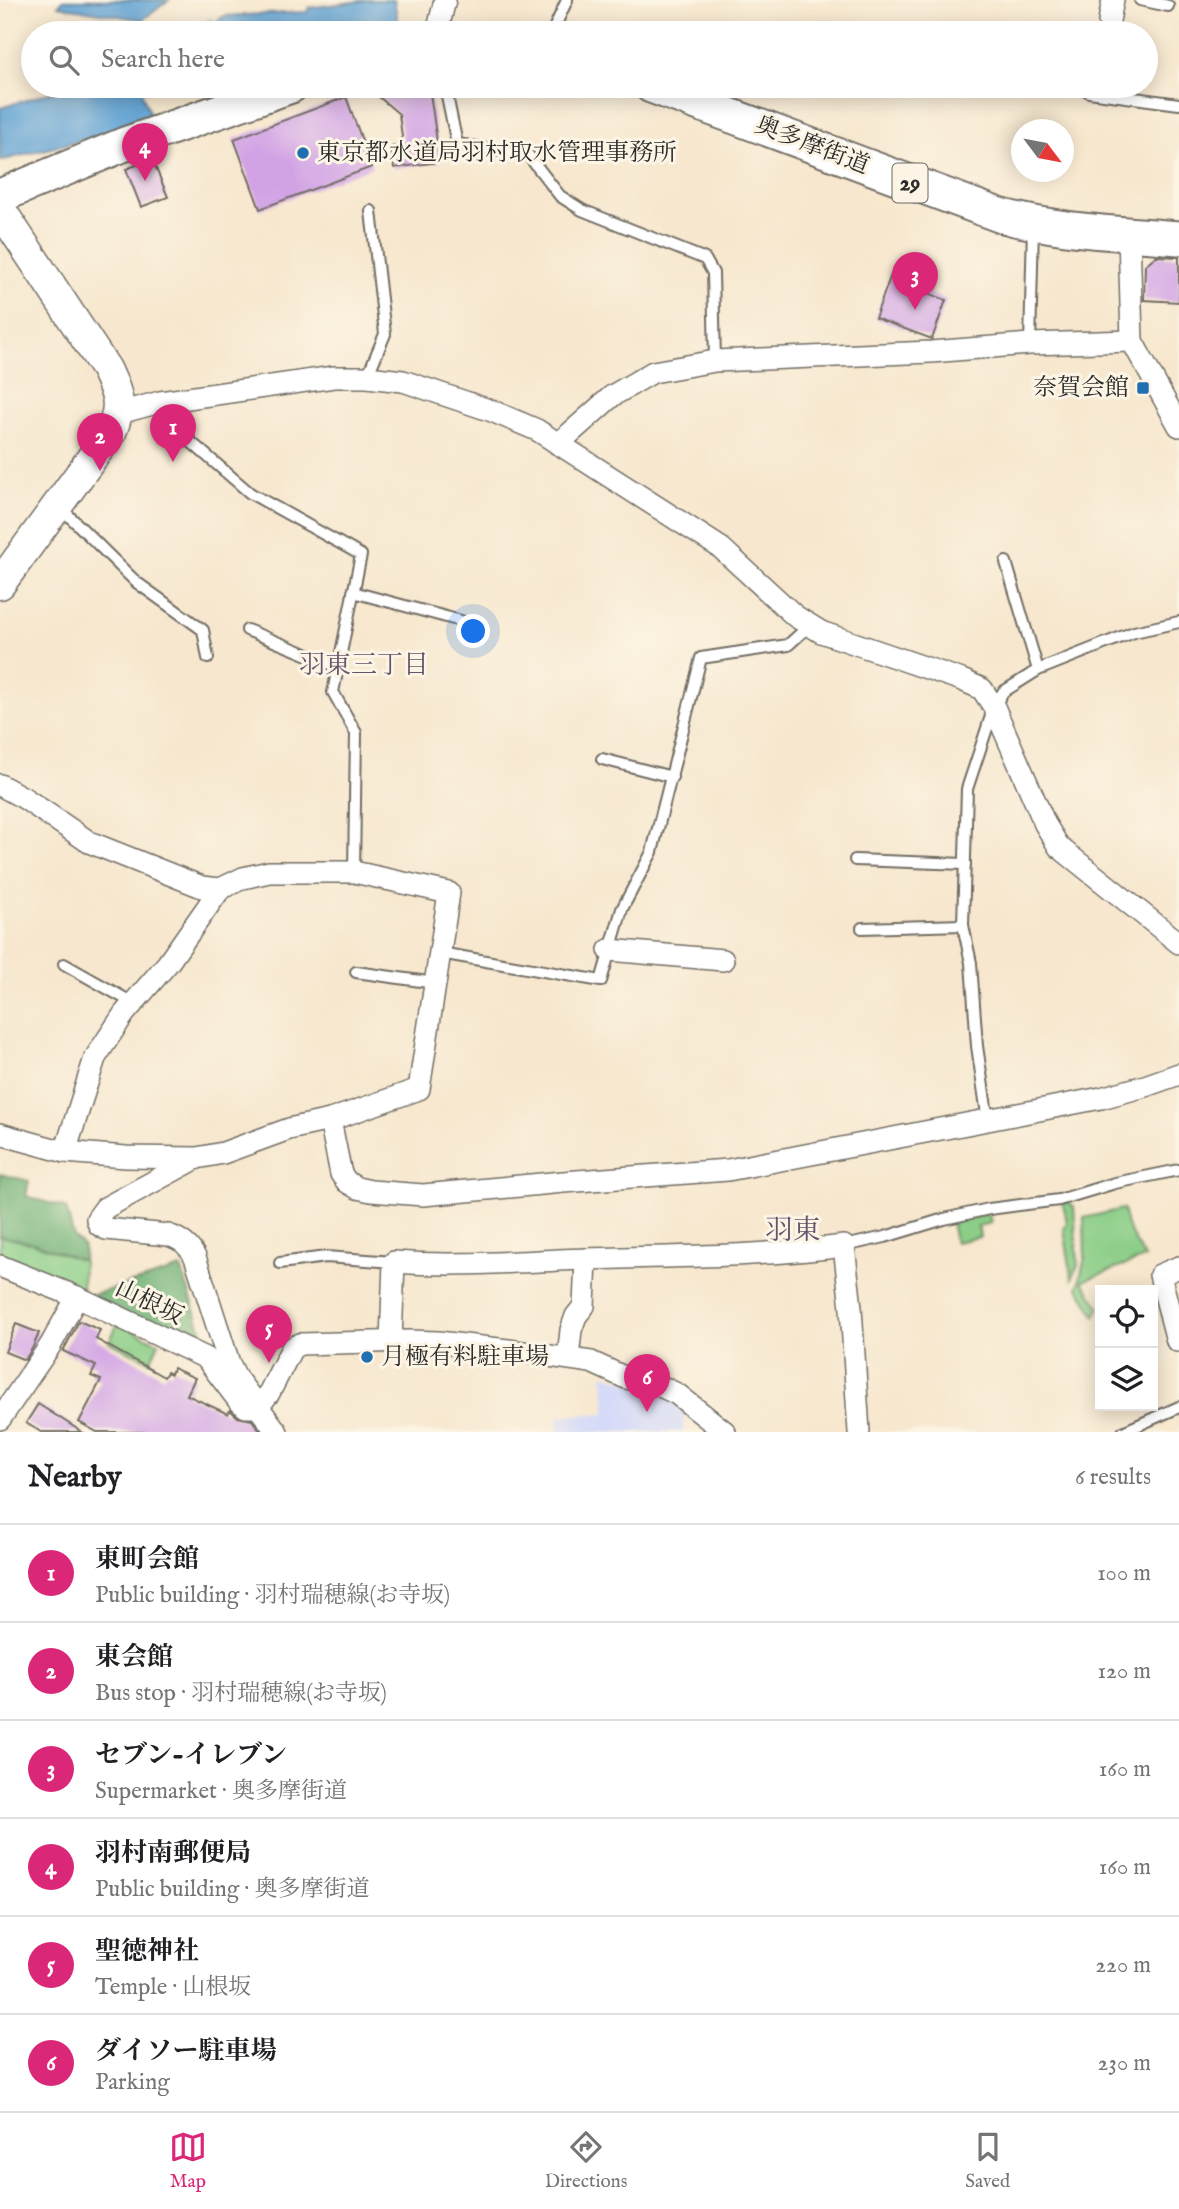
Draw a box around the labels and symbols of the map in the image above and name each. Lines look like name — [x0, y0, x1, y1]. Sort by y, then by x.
street label: 奥多摩街道 — [750, 110, 874, 182]
north arrow — [1011, 119, 1074, 182]
pin: 4 — [122, 123, 168, 181]
place label: 東京都水道局羽村取水管理事務所 — [317, 138, 677, 169]
marker: 東京都水道局羽村取水管理事務所 — [295, 145, 311, 161]
road number: 29 — [892, 164, 928, 202]
pin: 3 — [892, 252, 938, 310]
place label: 奈賀会館 — [1033, 373, 1129, 404]
marker: 奈賀会館 — [1135, 380, 1151, 396]
pin: 1 — [150, 404, 196, 462]
pin: 2 — [77, 413, 123, 471]
your location — [456, 614, 490, 648]
district label: 羽東三丁目 — [299, 649, 429, 682]
district label: 羽東 — [765, 1214, 821, 1249]
street label: 山根坂 — [110, 1273, 188, 1333]
pin: 5 — [246, 1305, 292, 1363]
place label: 月極有料駐車場 — [381, 1342, 549, 1373]
marker: 月極有料駐車場 — [359, 1349, 375, 1365]
pin: 6 — [624, 1354, 670, 1412]

